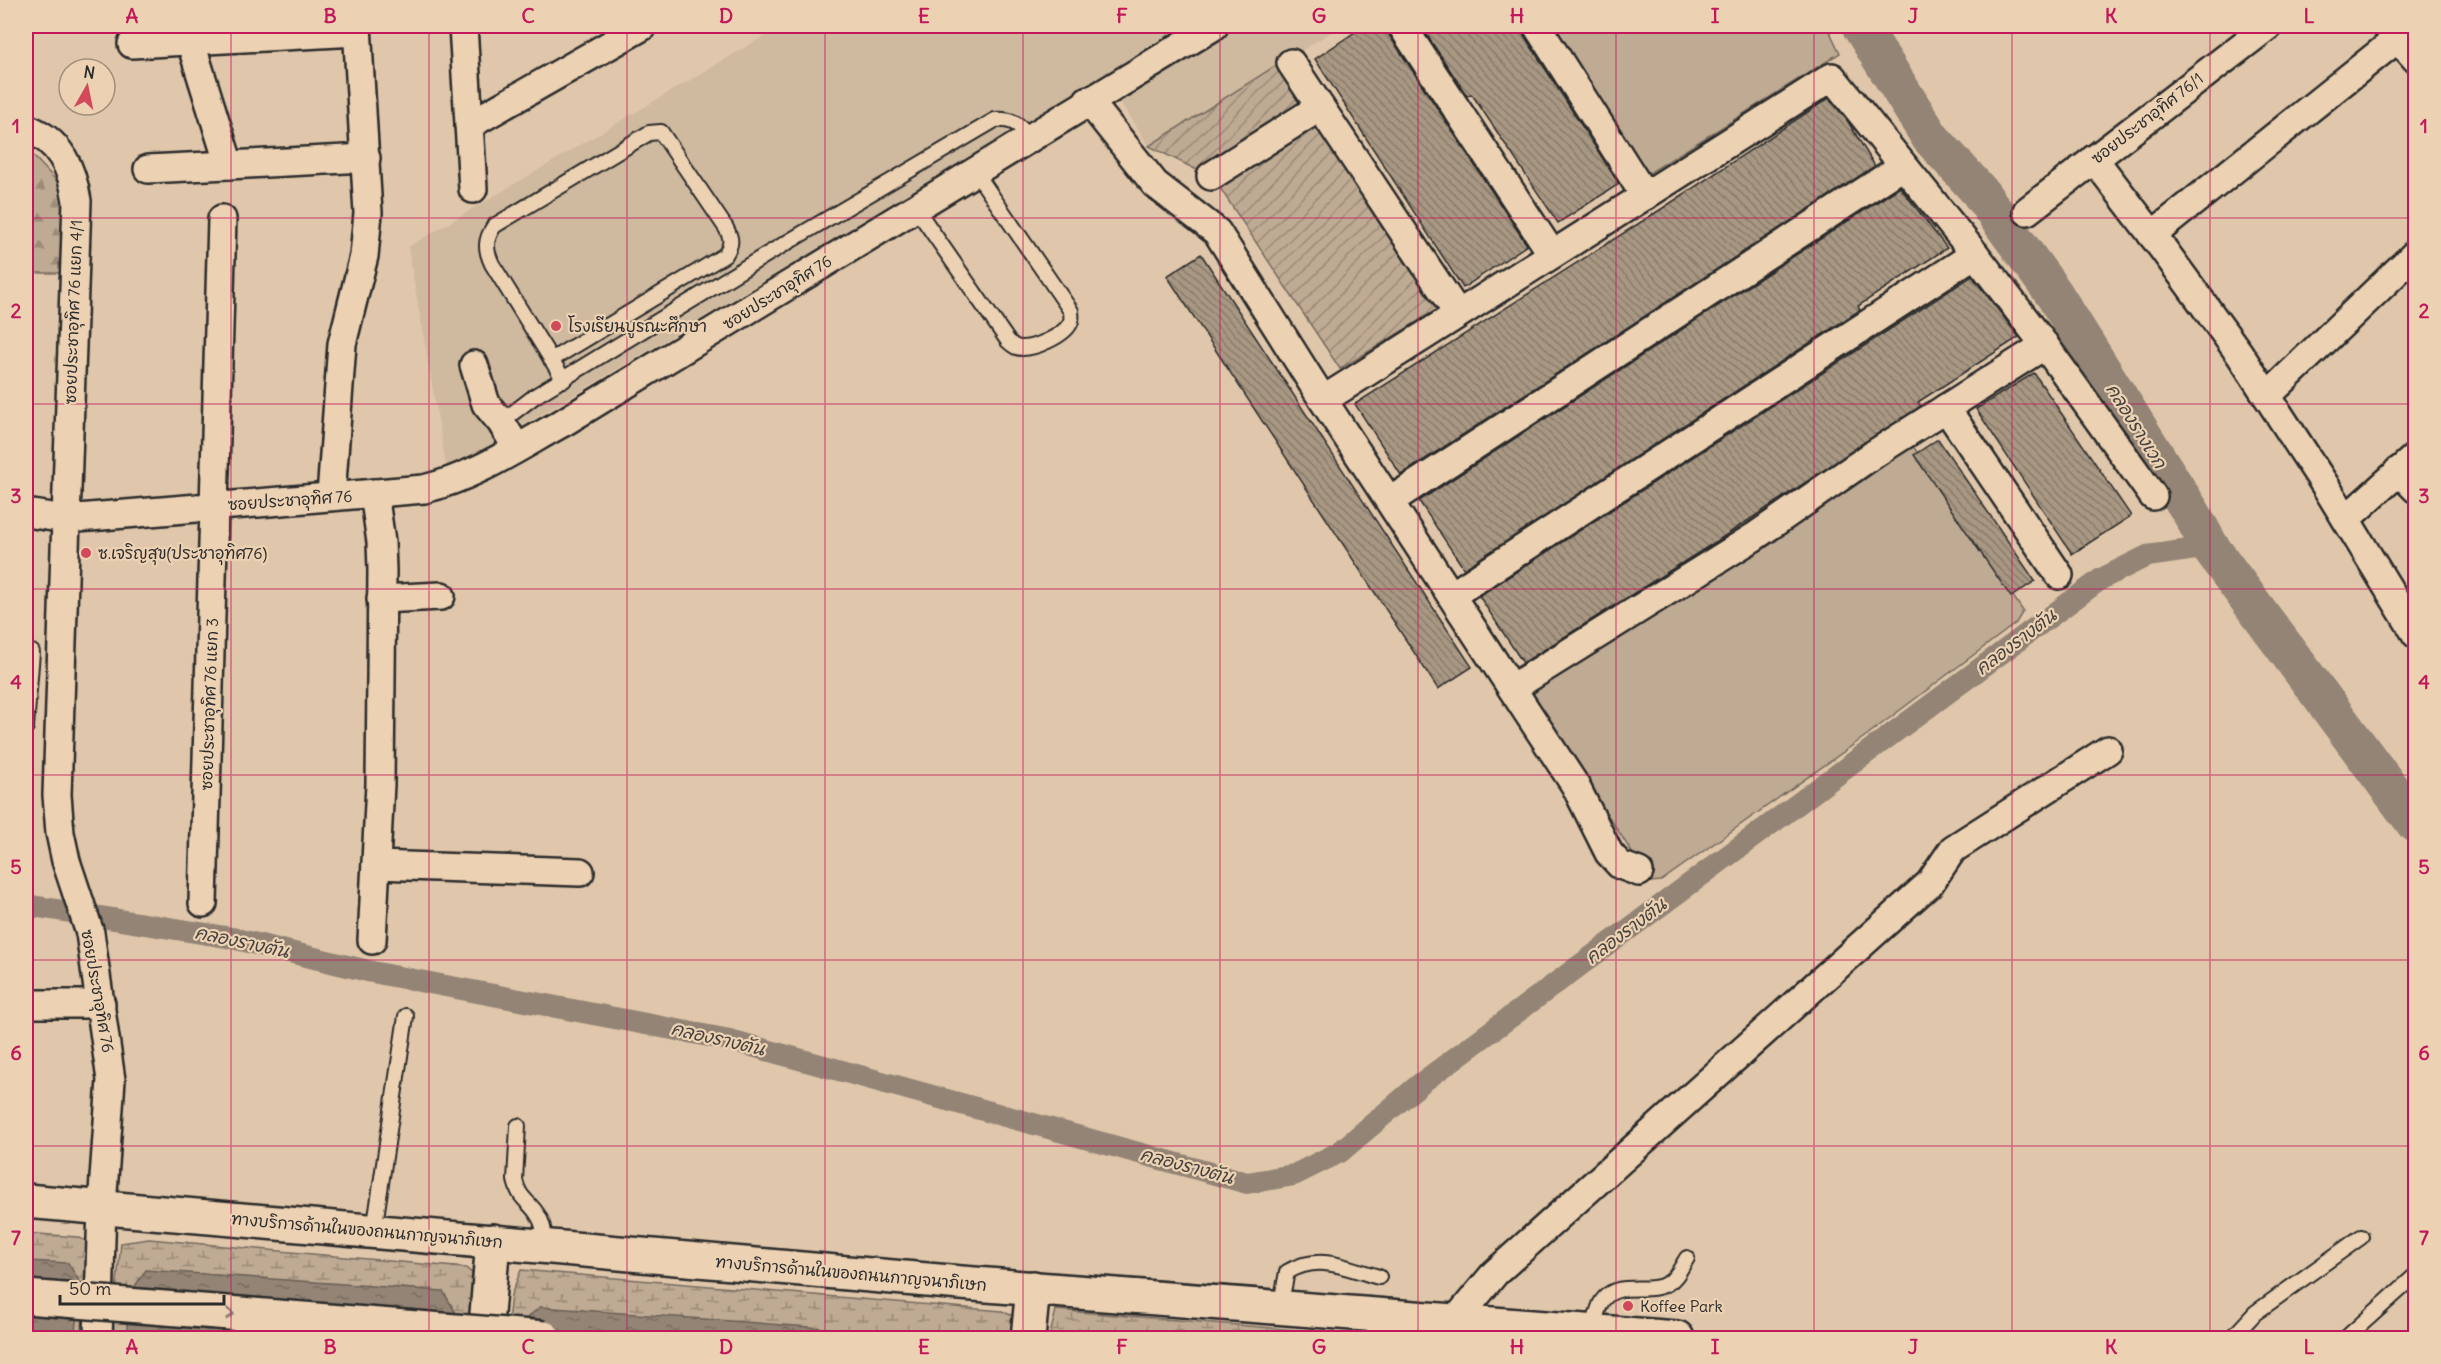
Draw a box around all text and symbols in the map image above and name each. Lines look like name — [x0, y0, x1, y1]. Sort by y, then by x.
text: A — [126, 3, 139, 28]
text: B — [323, 3, 337, 28]
text: C — [521, 3, 535, 28]
text: D — [719, 3, 733, 28]
text: E — [918, 3, 930, 28]
text: F — [1116, 3, 1128, 28]
text: G — [1312, 3, 1326, 28]
text: H — [1510, 3, 1524, 28]
text: I — [1711, 3, 1720, 28]
text: J — [1908, 3, 1919, 28]
text: K — [2105, 3, 2118, 28]
text: L — [2304, 3, 2315, 28]
north arrow — [57, 57, 117, 117]
text: N — [82, 61, 96, 83]
street label: ซอยประชาอุทิศ 76/1 — [2087, 68, 2209, 170]
text: 1 — [12, 113, 20, 138]
text: 1 — [2420, 113, 2428, 138]
street label: ซอยประชาอุทิศ 76 แยก 4/1 — [60, 219, 89, 405]
street label: ซอยประชาอุทิศ 76 — [719, 250, 837, 336]
text: 2 — [11, 298, 22, 323]
text: 2 — [2419, 298, 2430, 323]
place label: โรงเรียนบูรณะศึกษา — [568, 315, 707, 339]
marker: โรงเรียนบูรณะศึกษา — [549, 319, 563, 333]
water label: คลองรางเวก — [2101, 379, 2172, 474]
text: 3 — [10, 483, 22, 508]
text: 3 — [2418, 483, 2430, 508]
street label: ซอยประชาอุทิศ 76 — [227, 486, 353, 517]
place label: ซ.เจริญสุข(ประชาอุทิศ76) — [98, 543, 267, 566]
marker: ซ.เจริญสุข(ประชาอุทิศ76) — [79, 546, 93, 560]
water label: คลองรางตัน — [1971, 603, 2062, 680]
street label: ซอยประชาอุทิศ 76 แยก 3 — [196, 617, 225, 791]
text: 4 — [10, 669, 22, 694]
text: 4 — [2418, 669, 2430, 694]
text: 5 — [10, 854, 22, 879]
text: 5 — [2418, 854, 2430, 879]
water label: คลองรางตัน — [1581, 892, 1672, 969]
water label: คลองรางตัน — [193, 920, 292, 963]
street label: ซอยประชาอุทิศ 76 — [74, 928, 119, 1055]
water label: คลองรางตัน — [669, 1017, 768, 1061]
text: 6 — [10, 1040, 22, 1065]
text: 6 — [2418, 1040, 2430, 1065]
water label: คลองรางตัน — [1138, 1142, 1237, 1189]
street label: ทางบริการด้านในของถนนกาญจนาภิเษก — [230, 1207, 504, 1252]
text: 7 — [11, 1225, 21, 1250]
text: 7 — [2419, 1225, 2429, 1250]
street label: ทางบริการด้านในของถนนกาญจนาภิเษก — [714, 1250, 988, 1295]
scale bar — [60, 1268, 224, 1306]
text: 50 m — [69, 1277, 111, 1300]
place label: Koffee Park — [1640, 1296, 1723, 1316]
marker: Koffee Park — [1621, 1299, 1635, 1313]
one-way arrow — [226, 1307, 235, 1320]
text: A — [126, 1334, 139, 1359]
text: B — [323, 1334, 337, 1359]
text: C — [521, 1334, 535, 1359]
text: D — [719, 1334, 733, 1359]
text: E — [918, 1334, 930, 1359]
text: F — [1116, 1334, 1128, 1359]
text: G — [1312, 1334, 1326, 1359]
text: H — [1510, 1334, 1524, 1359]
text: I — [1711, 1334, 1720, 1359]
text: J — [1908, 1334, 1919, 1359]
text: K — [2105, 1334, 2118, 1359]
text: L — [2304, 1334, 2315, 1359]

